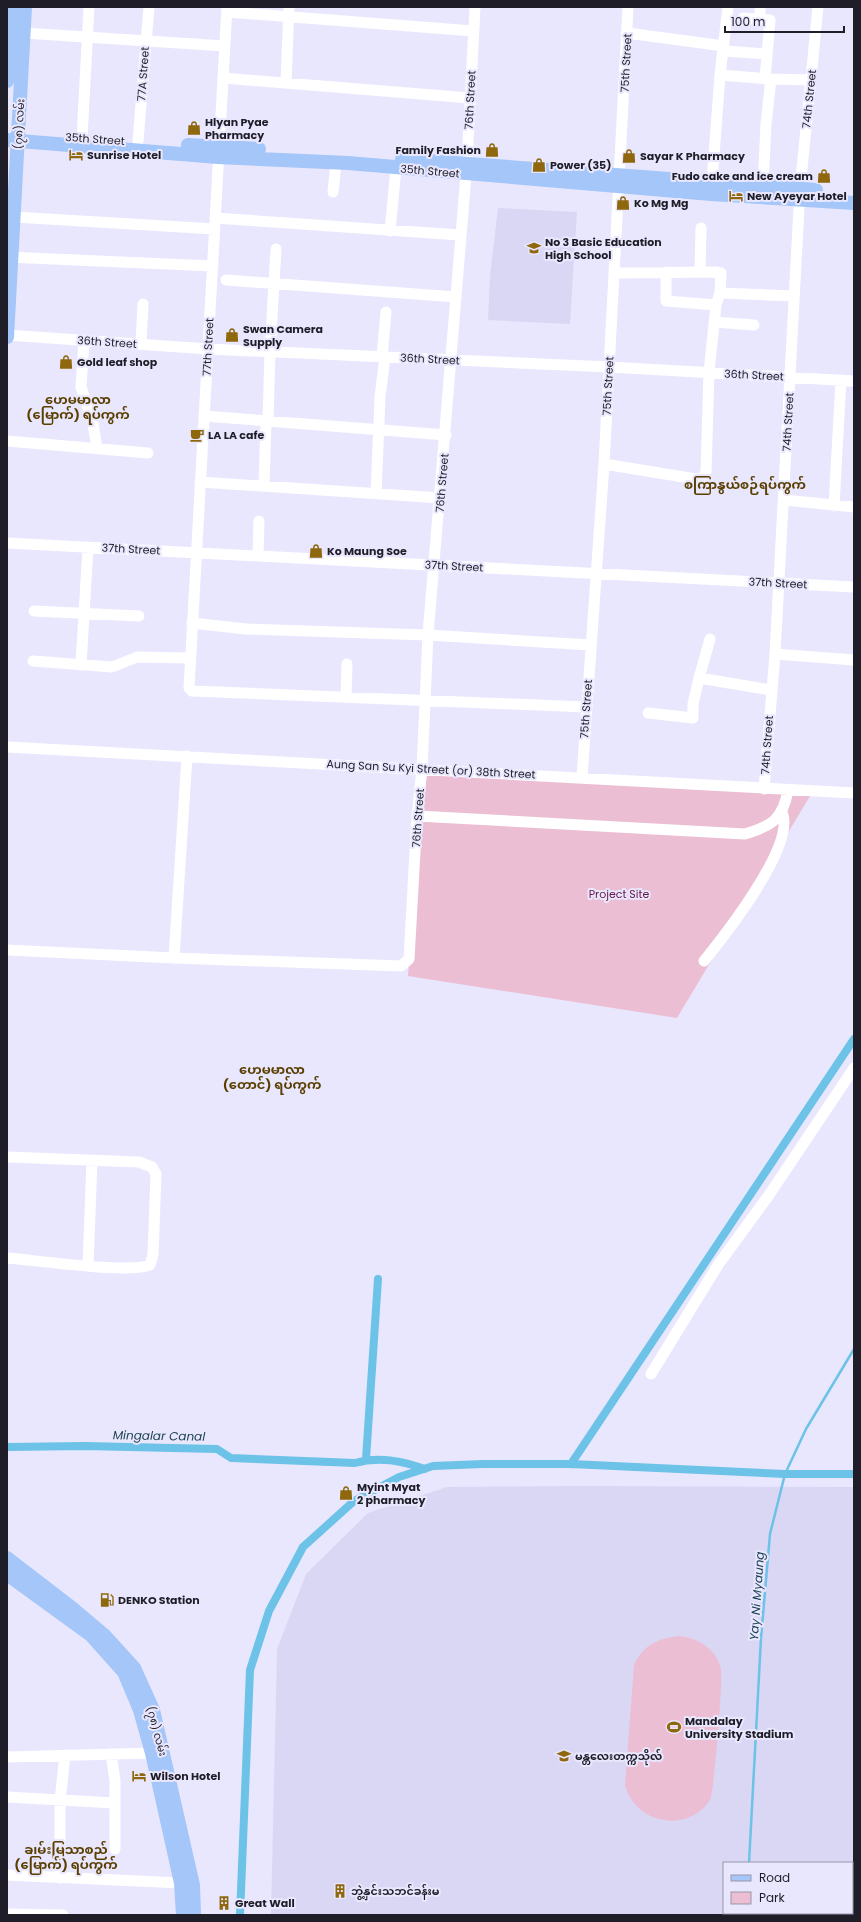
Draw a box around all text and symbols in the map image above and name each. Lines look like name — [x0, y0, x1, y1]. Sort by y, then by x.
scale bar — [725, 8, 844, 34]
text: 100 m — [731, 13, 765, 30]
street label: 75th Street — [616, 33, 636, 93]
street label: 77A Street — [133, 46, 153, 102]
street label: 74th Street — [798, 69, 820, 129]
street label: 76th Street — [460, 70, 480, 130]
street label: (၇၈) လမ်း — [10, 98, 29, 150]
place label: Hlyan Pyae Pharmacy — [205, 114, 269, 143]
shop icon: Hlyan Pyae Pharmacy — [186, 120, 202, 136]
street label: 35th Street — [65, 129, 125, 149]
place label: Family Fashion — [395, 142, 481, 158]
shop icon: Family Fashion — [484, 142, 500, 158]
hotel icon: Sunrise Hotel — [68, 147, 84, 163]
place label: Sunrise Hotel — [87, 147, 161, 163]
shop icon: Sayar K Pharmacy — [621, 148, 637, 164]
place label: Sayar K Pharmacy — [640, 148, 745, 164]
shop icon: Power (35) — [531, 157, 547, 173]
place label: Power (35) — [550, 157, 612, 173]
street label: 35th Street — [400, 160, 460, 182]
place label: Fudo cake and ice cream — [672, 168, 813, 184]
shop icon: Fudo cake and ice cream — [816, 168, 832, 184]
hotel icon: New Ayeyar Hotel — [728, 188, 744, 204]
place label: New Ayeyar Hotel — [747, 188, 847, 204]
shop icon: Ko Mg Mg — [615, 195, 631, 211]
place label: Ko Mg Mg — [634, 195, 688, 211]
place label: No 3 Basic Education High School — [545, 234, 662, 263]
school or university icon: No 3 Basic Education High School — [526, 240, 542, 256]
street label: 77th Street — [198, 318, 218, 376]
place label: Swan Camera Supply — [243, 321, 323, 350]
shop icon: Swan Camera Supply — [224, 327, 240, 343]
street label: 36th Street — [77, 332, 137, 352]
street label: 36th Street — [400, 349, 460, 369]
shop icon: Gold leaf shop — [58, 354, 74, 370]
place label: Gold leaf shop — [77, 354, 158, 370]
street label: 75th Street — [598, 356, 618, 416]
street label: 36th Street — [724, 365, 784, 385]
district label: ဟေမမာလာ (မြောက်) ရပ်ကွက် — [26, 390, 130, 425]
street label: 74th Street — [778, 392, 798, 452]
cafe icon: LA LA cafe — [189, 427, 205, 443]
place label: LA LA cafe — [208, 427, 264, 443]
street label: 76th Street — [431, 453, 453, 513]
district label: စကြာနွယ်စဉ်ရပ်ကွက် — [684, 475, 806, 495]
street label: 37th Street — [101, 539, 161, 559]
shop icon: Ko Maung Soe — [308, 543, 324, 559]
place label: Ko Maung Soe — [327, 543, 407, 559]
street label: 37th Street — [424, 556, 484, 576]
street label: 37th Street — [748, 573, 808, 593]
street label: 75th Street — [576, 679, 596, 739]
street label: 74th Street — [757, 715, 777, 775]
street label: Aung San Su Kyi Street (or) 38th Street — [326, 756, 536, 782]
street label: 76th Street — [408, 788, 428, 848]
park label: Project Site — [589, 886, 650, 902]
district label: ဟေမမာလာ (တောင်) ရပ်ကွက် — [223, 1060, 321, 1095]
water label: Mingalar Canal — [113, 1426, 205, 1445]
place label: Myint Myat 2 pharmacy — [357, 1479, 425, 1508]
shop icon: Myint Myat 2 pharmacy — [338, 1485, 354, 1501]
water label: Yay Ni Myaung — [745, 1551, 768, 1641]
fuel station icon: DENKO Station — [99, 1592, 115, 1608]
place label: DENKO Station — [118, 1592, 200, 1608]
street label: (၇၈) လမ်း — [142, 1704, 171, 1758]
place label: Mandalay University Stadium — [685, 1713, 794, 1742]
sports icon: Mandalay University Stadium — [666, 1719, 682, 1735]
school or university icon: မန္တလေးတက္ကသိုလ် — [556, 1748, 572, 1764]
place label: မန္တလေးတက္ကသိုလ် — [575, 1748, 662, 1766]
hotel icon: Wilson Hotel — [131, 1768, 147, 1784]
place label: Wilson Hotel — [150, 1768, 221, 1784]
district label: ချမ်းမြသာစည် (မြောက်) ရပ်ကွက် — [14, 1840, 118, 1875]
legend — [723, 1862, 853, 1914]
text: Road — [759, 1869, 790, 1886]
building icon: ဘွဲ့နှင်းသဘင်ခန်းမ — [332, 1883, 348, 1899]
place label: ဘွဲ့နှင်းသဘင်ခန်းမ — [351, 1883, 440, 1901]
text: Park — [759, 1889, 786, 1906]
building icon: Great Wall — [216, 1895, 232, 1911]
place label: Great Wall — [235, 1895, 295, 1911]

